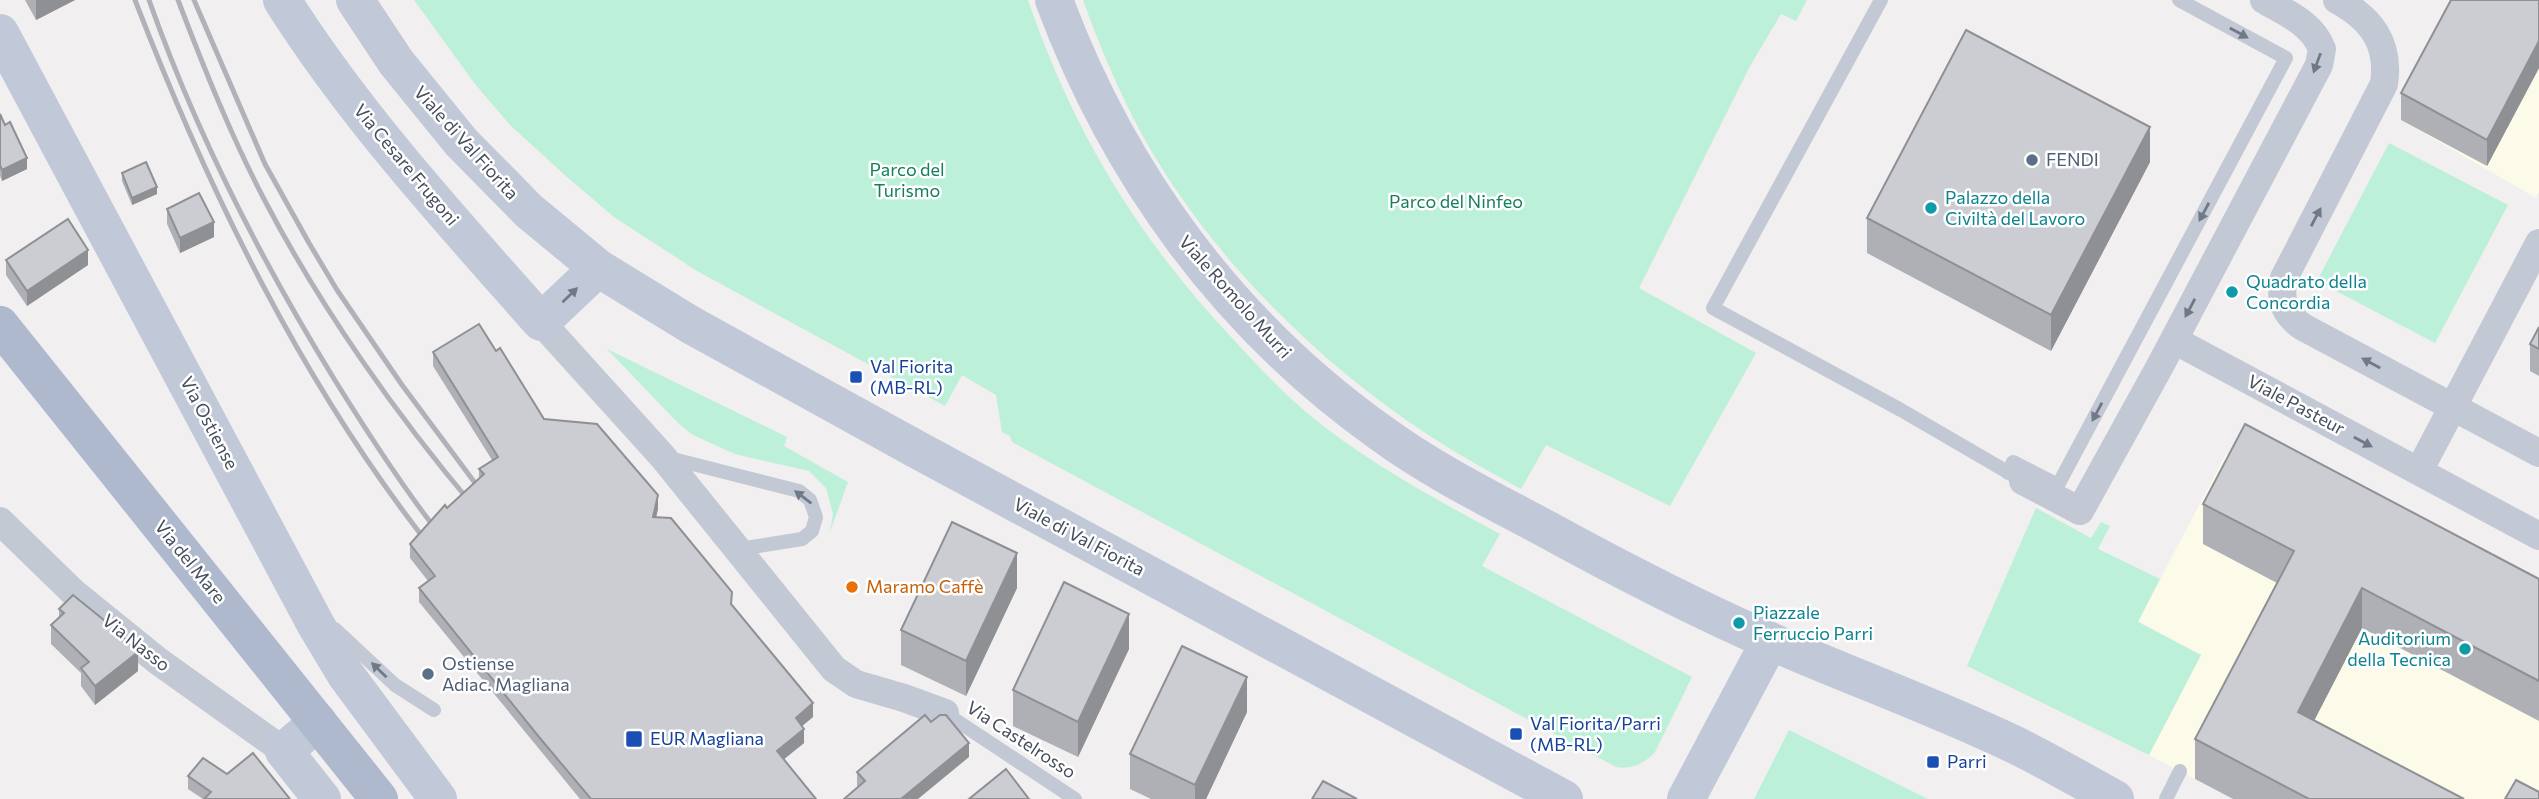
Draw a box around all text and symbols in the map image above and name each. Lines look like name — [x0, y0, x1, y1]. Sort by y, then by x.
one-way arrow — [2229, 27, 2249, 38]
one-way arrow — [2312, 52, 2323, 73]
street label: Viale di Val Fiorita — [410, 81, 524, 204]
street label: Via Cesare Frugoni — [350, 99, 464, 230]
place label: FENDI — [2046, 148, 2099, 170]
marker: FENDI — [2024, 152, 2040, 168]
park label: Parco del Turismo — [869, 158, 945, 201]
place label: Palazzo della Civiltà del Lavoro — [1945, 186, 2085, 229]
park label: Parco del Ninfeo — [1389, 190, 1523, 212]
marker: Palazzo della Civiltà del Lavoro — [1923, 200, 1939, 216]
one-way arrow — [2199, 202, 2210, 222]
one-way arrow — [2310, 208, 2322, 227]
street label: Viale Romolo Murri — [1175, 230, 1297, 362]
place label: Quadrato della Concordia — [2246, 270, 2367, 313]
marker: Quadrato della Concordia — [2224, 284, 2240, 300]
one-way arrow — [561, 287, 578, 303]
one-way arrow — [2185, 298, 2196, 318]
place label: Val Fiorita (MB-RL) — [870, 355, 953, 398]
one-way arrow — [2361, 357, 2381, 369]
marker: Val Fiorita (MB-RL) — [848, 369, 864, 385]
street label: Viale Pasteur — [2244, 369, 2349, 439]
street label: Via Ostiense — [176, 372, 244, 473]
one-way arrow — [2091, 402, 2103, 422]
one-way arrow — [2354, 435, 2374, 447]
one-way arrow — [793, 490, 812, 504]
street label: Viale di Val Fiorita — [1010, 492, 1149, 580]
street label: Via del Mare — [151, 515, 231, 607]
place label: Maramo Caffè — [866, 575, 983, 597]
marker: Maramo Caffè — [844, 579, 860, 595]
place label: Piazzale Ferruccio Parri — [1753, 601, 1873, 644]
street label: Via Nasso — [98, 609, 175, 675]
marker: Piazzale Ferruccio Parri — [1731, 615, 1747, 631]
place label: Auditorium della Tecnica — [2347, 627, 2451, 670]
marker: Auditorium della Tecnica — [2457, 641, 2473, 657]
place label: Ostiense Adiac. Magliana — [442, 652, 570, 695]
one-way arrow — [371, 662, 388, 678]
marker: Ostiense Adiac. Magliana — [420, 666, 436, 682]
street label: Via Castelrosso — [963, 696, 1080, 783]
place label: Val Fiorita/Parri (MB-RL) — [1530, 712, 1661, 755]
marker: Val Fiorita/Parri (MB-RL) — [1508, 726, 1524, 742]
place label: EUR Magliana — [650, 727, 764, 749]
marker: EUR Magliana — [624, 729, 644, 749]
place label: Parri — [1947, 750, 1987, 772]
marker: Parri — [1925, 754, 1941, 770]

